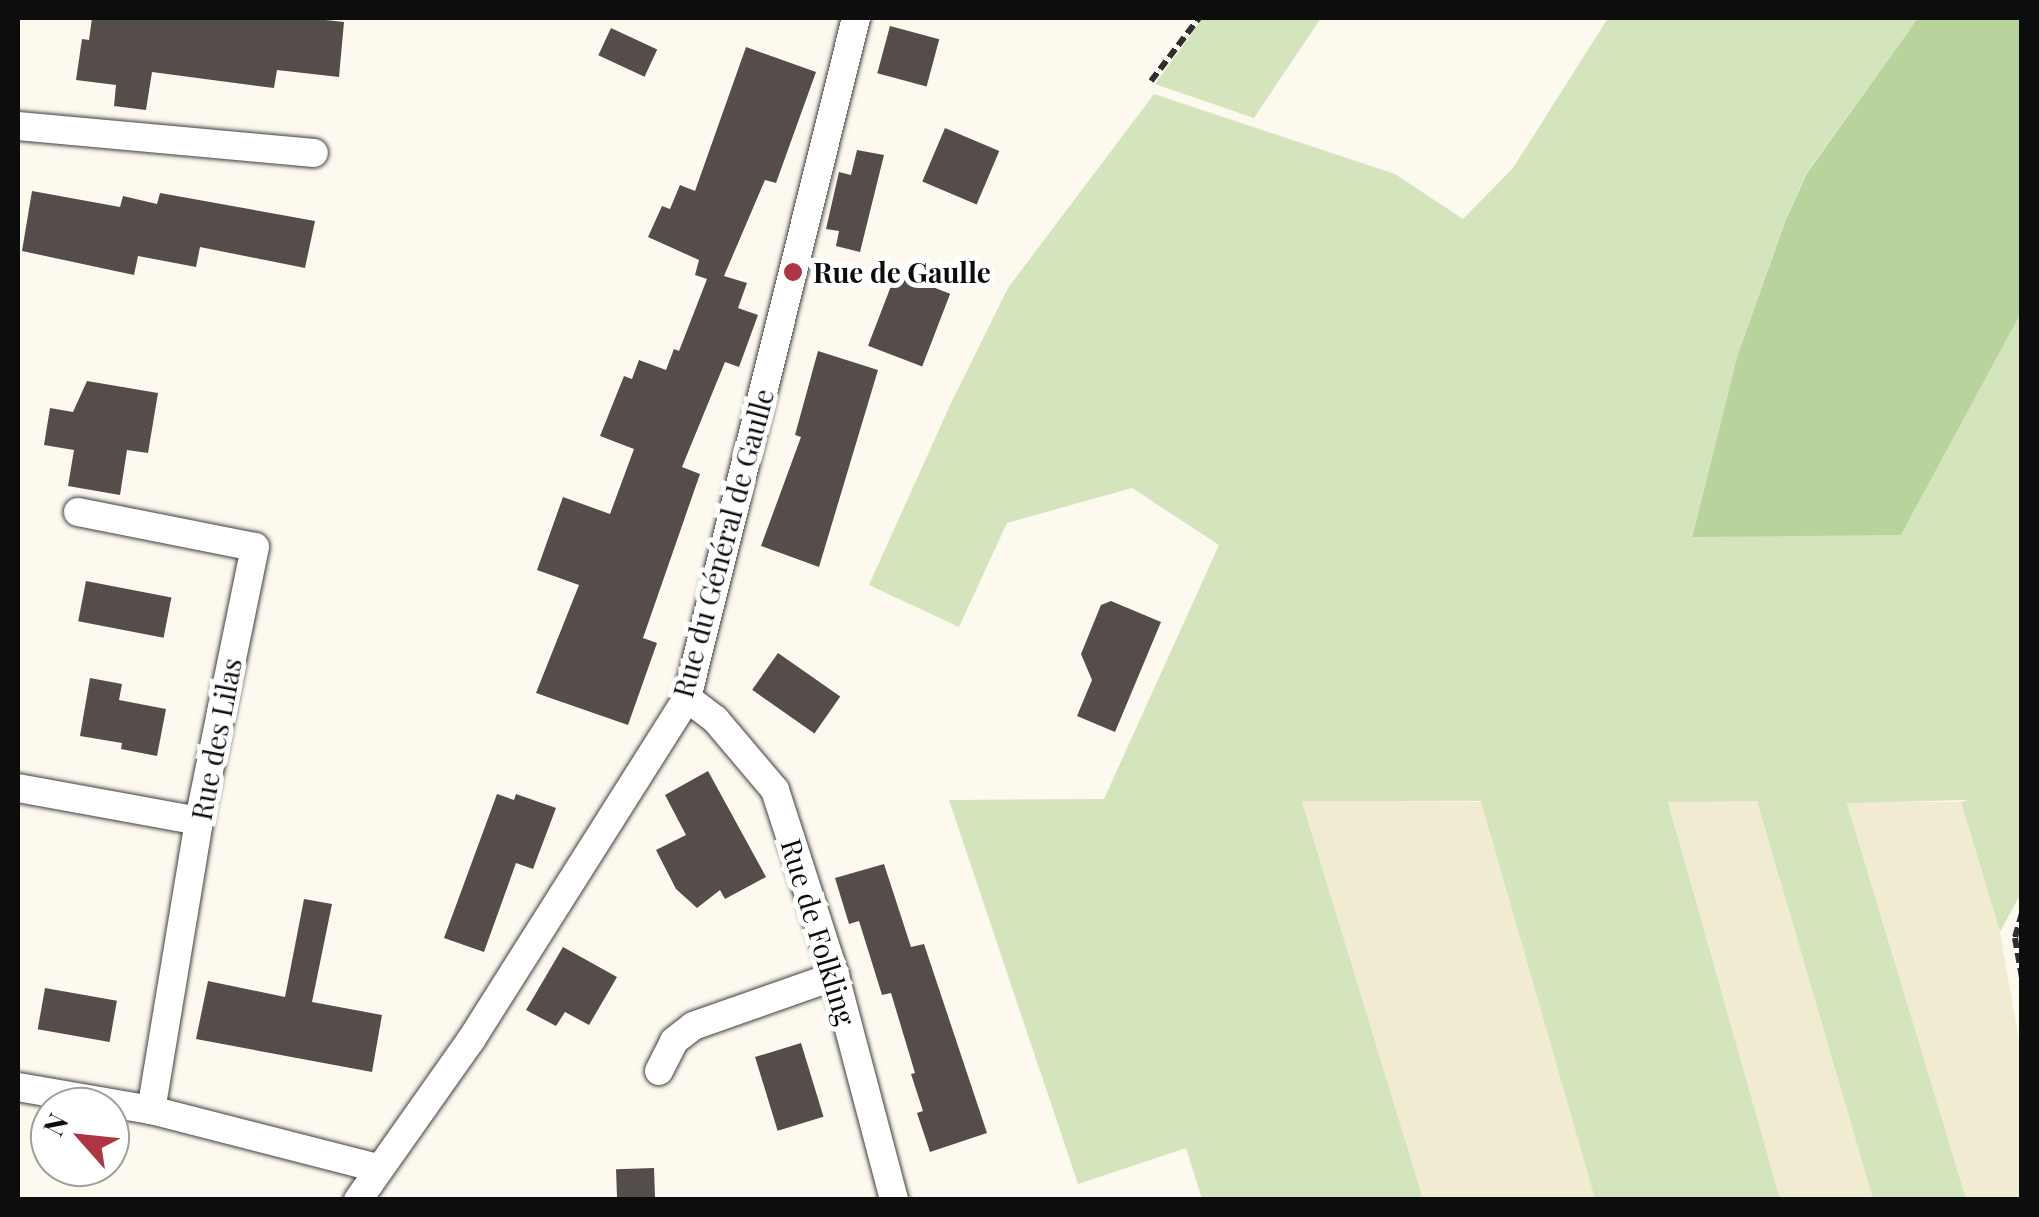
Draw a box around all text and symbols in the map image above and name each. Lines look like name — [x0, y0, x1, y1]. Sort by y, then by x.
place label: Rue de Gaulle — [813, 255, 991, 289]
marker: Rue de Gaulle — [782, 261, 804, 283]
street label: Rue du Général de Gaulle — [666, 385, 780, 701]
street label: Rue des Lilas — [184, 655, 248, 823]
street label: Rue de Folkling — [775, 835, 863, 1029]
north arrow — [30, 1087, 130, 1187]
text: N — [34, 1107, 76, 1141]

